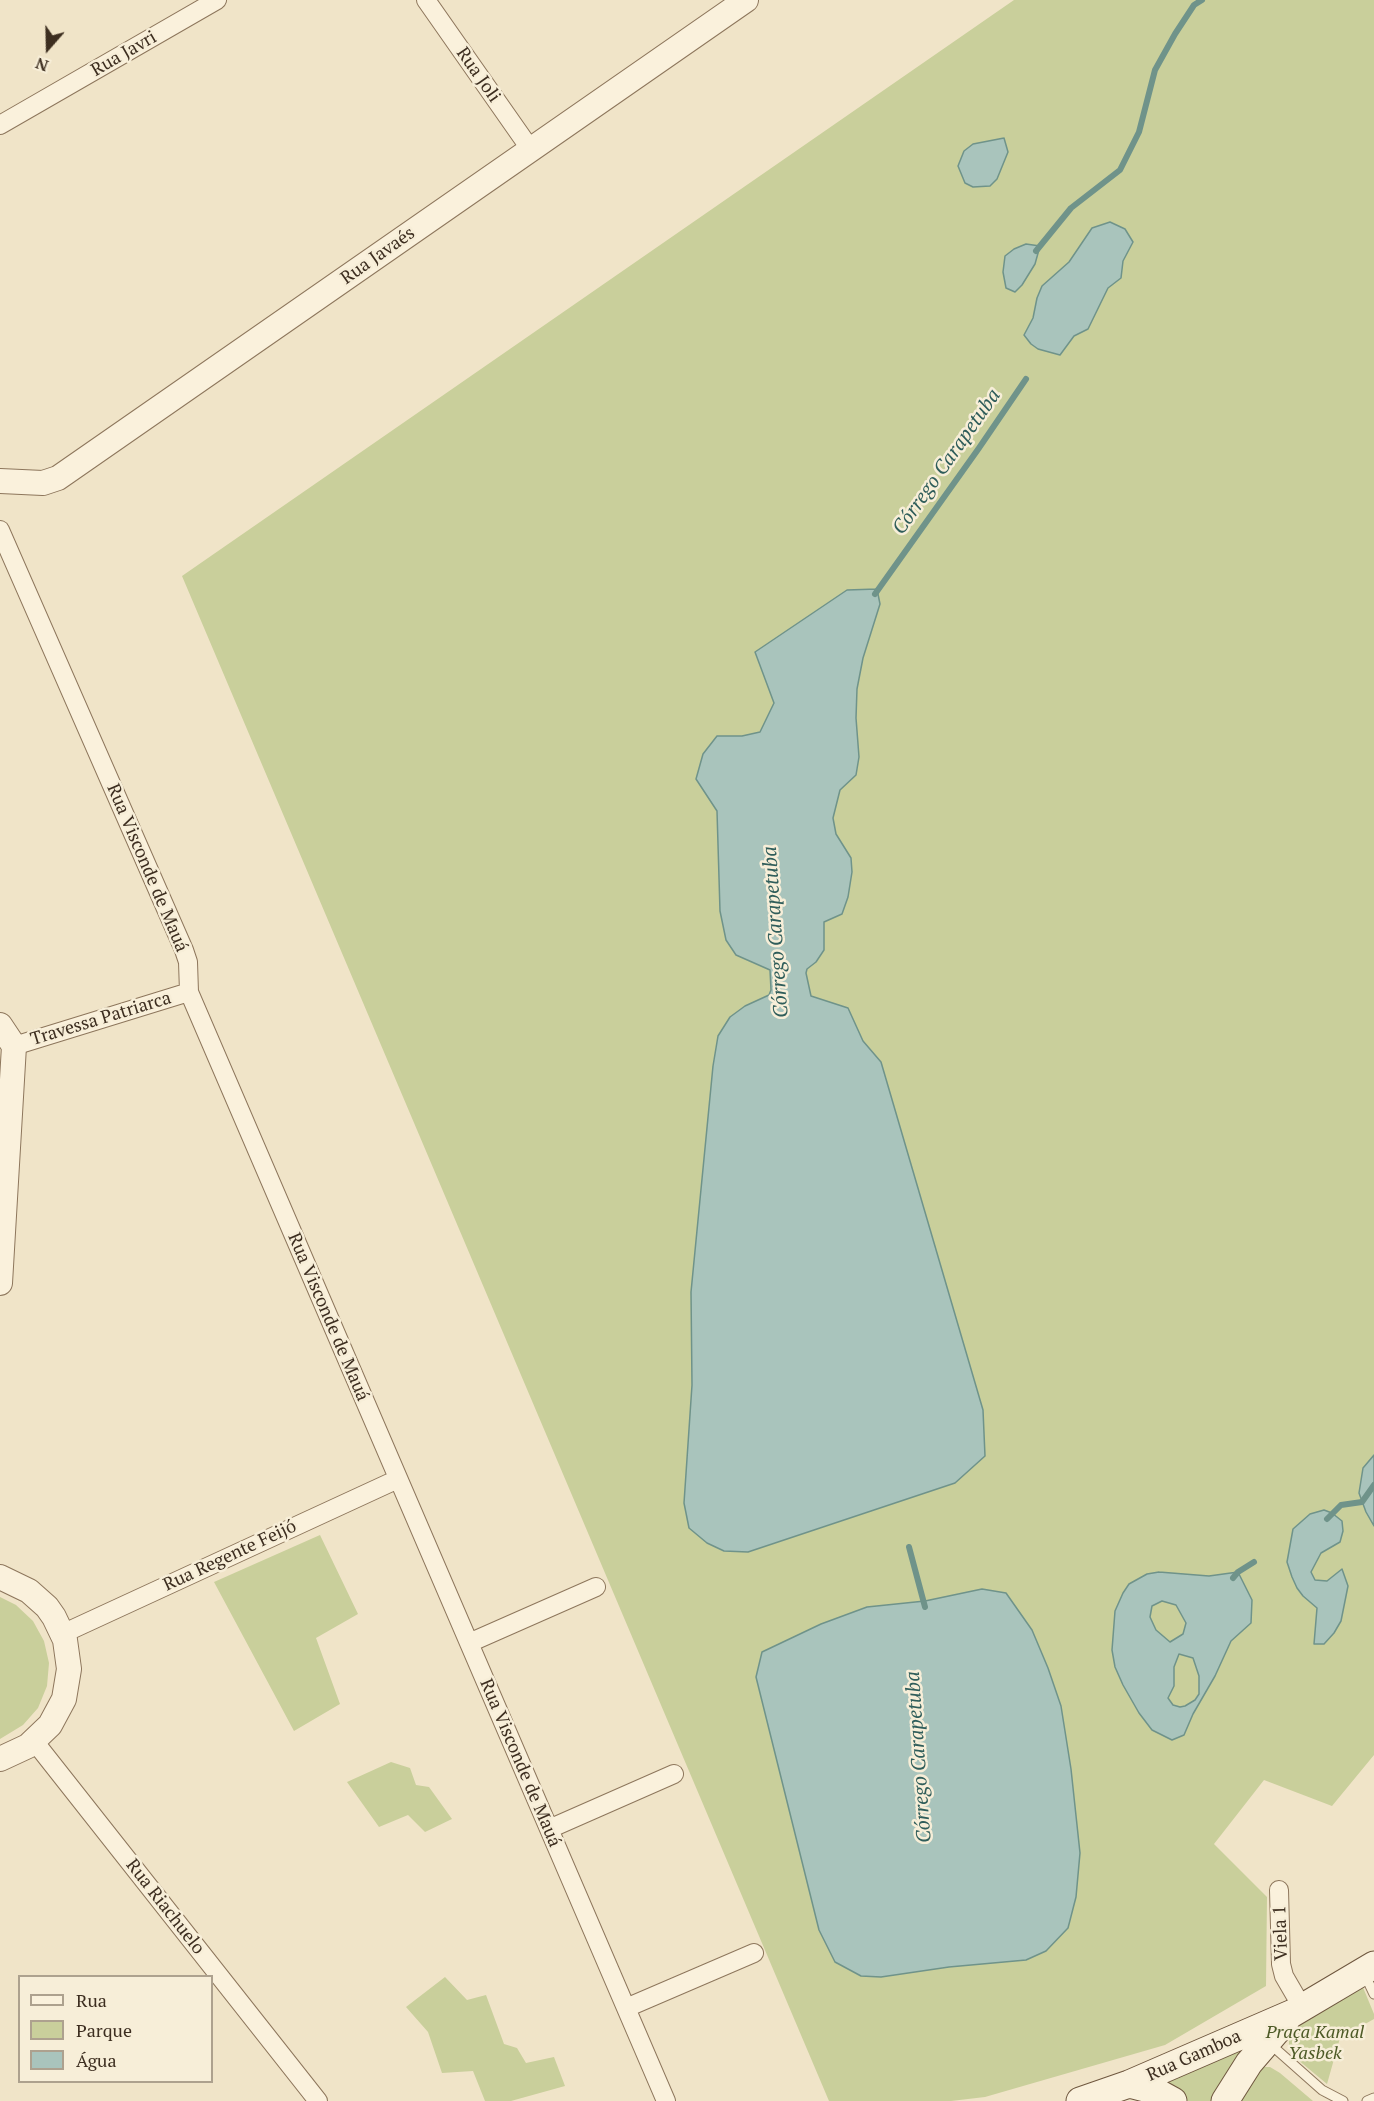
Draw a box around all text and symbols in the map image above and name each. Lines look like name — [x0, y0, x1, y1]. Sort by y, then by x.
north arrow — [18, 18, 78, 78]
street label: Rua Javri — [87, 27, 161, 81]
street label: Rua Joli — [451, 43, 505, 107]
text: N — [32, 53, 51, 77]
street label: Rua Javaés — [337, 223, 419, 289]
water label: Córrego Carapetuba — [888, 385, 1006, 539]
street label: Rua Visconde de Mauá — [102, 781, 192, 955]
water label: Córrego Carapetuba — [758, 845, 794, 1019]
street label: Travessa Patriarca — [28, 987, 174, 1051]
street label: Rua Visconde de Mauá — [283, 1230, 373, 1404]
street label: Rua Regente Feijó — [160, 1516, 300, 1596]
water label: Córrego Carapetuba — [901, 1670, 937, 1844]
street label: Rua Visconde de Mauá — [475, 1676, 565, 1850]
street label: Rua Riachuelo — [121, 1855, 209, 1959]
street label: Viela 1 — [1269, 1905, 1293, 1961]
legend — [18, 1975, 213, 2083]
text: Rua — [76, 1988, 107, 2012]
text: Parque — [76, 2018, 132, 2042]
park label: Praça Kamal Yasbek — [1266, 2022, 1364, 2064]
street label: Rua Gamboa — [1143, 2026, 1245, 2086]
text: Água — [76, 2048, 117, 2072]

